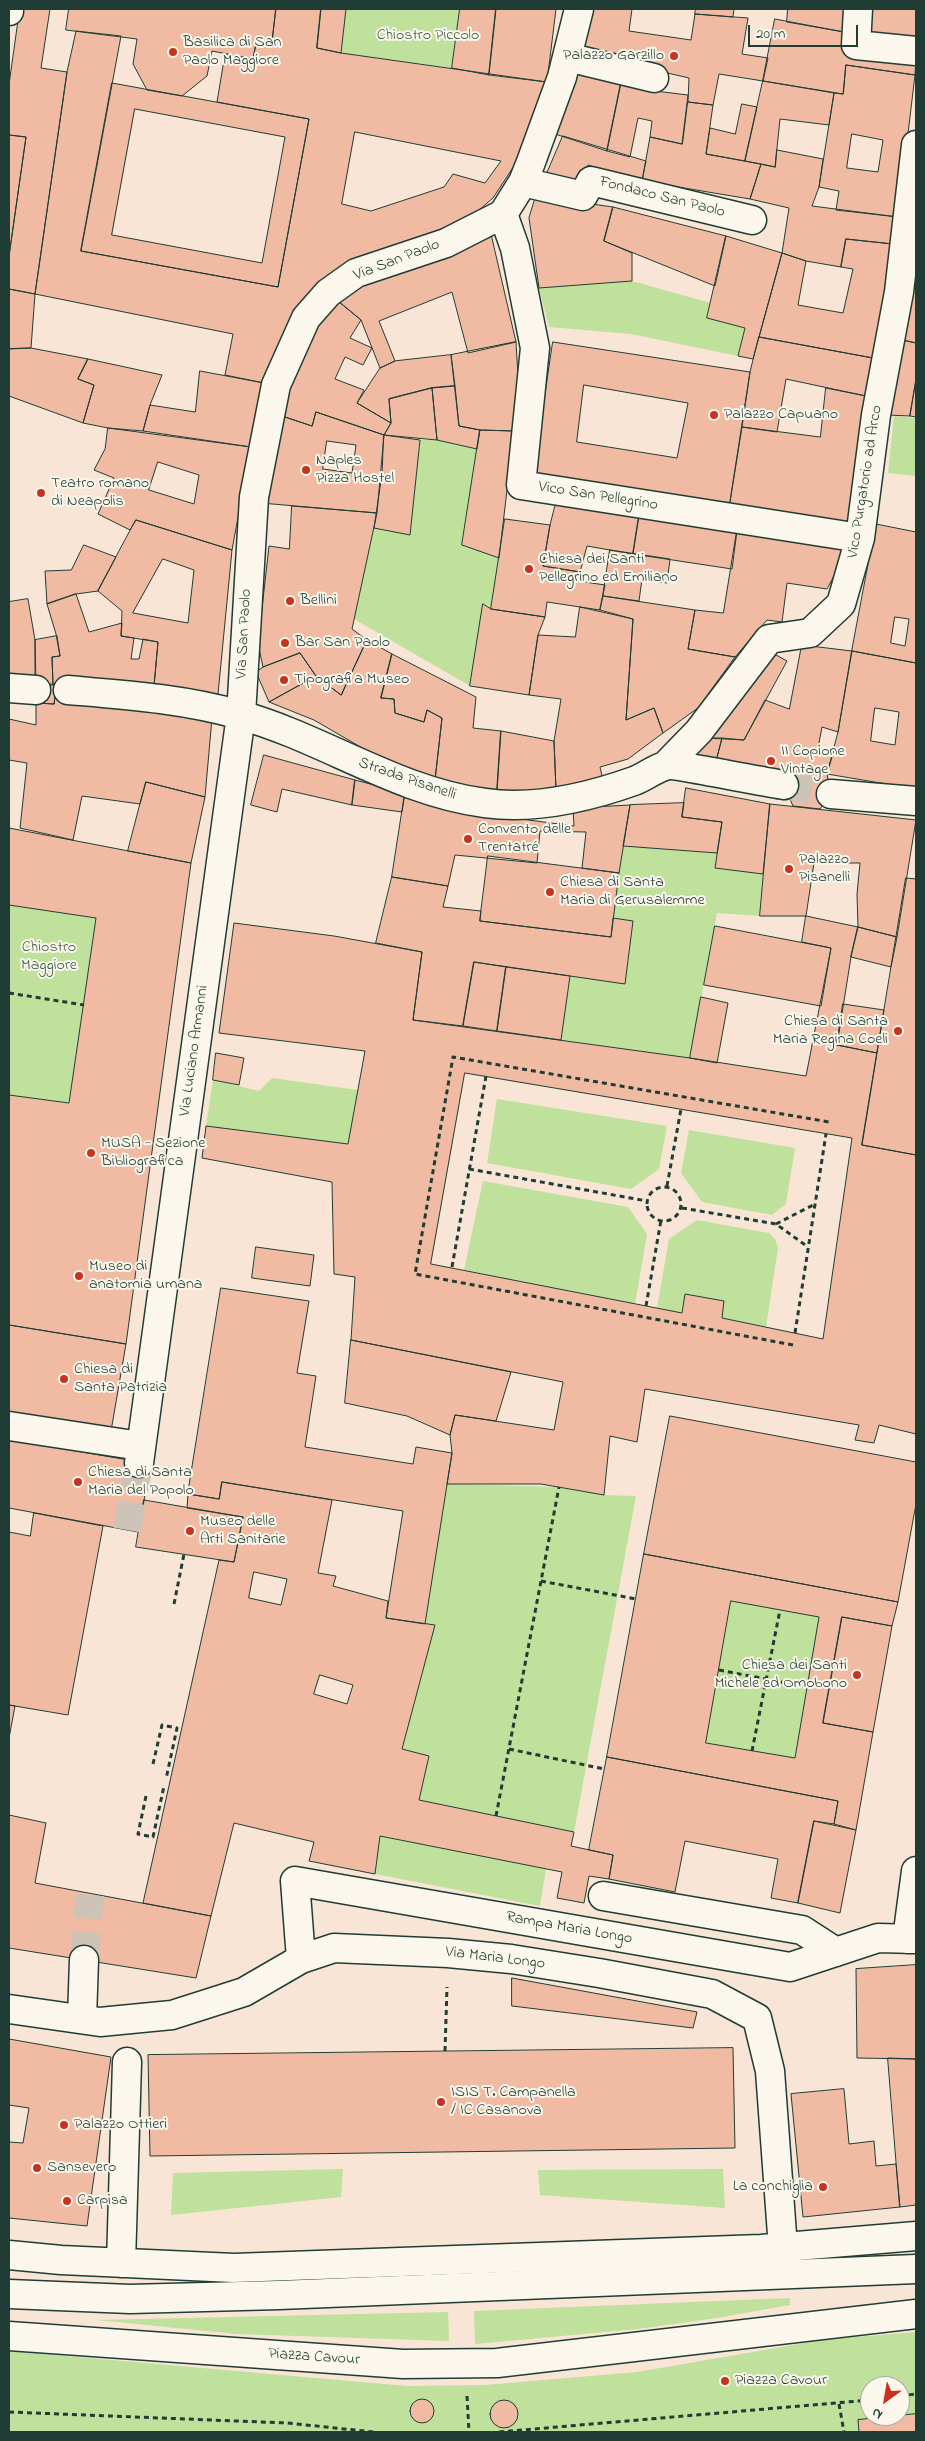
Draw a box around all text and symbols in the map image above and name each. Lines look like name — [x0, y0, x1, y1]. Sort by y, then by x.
scale bar — [750, 15, 860, 47]
text: 20 m — [756, 23, 785, 45]
park label: Chiostro Piccolo — [377, 26, 479, 46]
place label: Basilica di San Paolo Maggiore — [183, 33, 281, 71]
marker: Basilica di San Paolo Maggiore — [167, 46, 179, 58]
place label: Palazzo Garzillo — [563, 46, 664, 66]
marker: Palazzo Garzillo — [668, 50, 680, 62]
street label: Fondaco San Paolo — [597, 173, 727, 223]
street label: Via San Paolo — [351, 236, 443, 286]
street label: Vico Purgatorio ad Arco — [844, 404, 888, 560]
place label: Palazzo Capuano — [724, 405, 838, 425]
marker: Palazzo Capuano — [708, 409, 720, 421]
place label: Naples Pizza Hostel — [316, 451, 394, 489]
marker: Naples Pizza Hostel — [300, 464, 312, 476]
place label: Teatro romano di Neapolis — [51, 474, 149, 512]
street label: Vico San Pellegrino — [537, 478, 659, 516]
marker: Teatro romano di Neapolis — [35, 487, 47, 499]
place label: Chiesa dei Santi Pellegrino ed Emiliano — [539, 550, 678, 588]
marker: Chiesa dei Santi Pellegrino ed Emiliano — [523, 563, 535, 575]
street label: Via San Paolo — [233, 588, 257, 680]
place label: Bellini — [300, 591, 337, 611]
marker: Bellini — [284, 595, 296, 607]
place label: Bar San Paolo — [295, 633, 390, 653]
marker: Bar San Paolo — [279, 637, 291, 649]
place label: Tipografia Museo — [294, 670, 409, 690]
marker: Tipografia Museo — [278, 674, 290, 686]
place label: II Copione Vintage — [781, 742, 845, 780]
street label: Strada Pisanelli — [356, 754, 458, 806]
marker: II Copione Vintage — [765, 755, 777, 767]
place label: Convento delle Trentatré — [478, 820, 571, 858]
marker: Convento delle Trentatré — [462, 833, 474, 845]
place label: Palazzo Pisanelli — [799, 850, 850, 888]
marker: Palazzo Pisanelli — [783, 863, 795, 875]
place label: Chiesa di Santa Maria di Gerusalemme — [560, 873, 705, 911]
marker: Chiesa di Santa Maria di Gerusalemme — [544, 886, 556, 898]
park label: Chiostro Maggiore — [21, 938, 77, 976]
street label: Via Luciano Armanni — [176, 984, 214, 1118]
place label: Chiesa di Santa Maria Regina Coeli — [773, 1012, 888, 1050]
marker: Chiesa di Santa Maria Regina Coeli — [892, 1025, 904, 1037]
place label: MUSA - Sezione Bibliografica — [101, 1134, 205, 1172]
marker: MUSA - Sezione Bibliografica — [85, 1147, 97, 1159]
place label: Museo di anatomia umana — [89, 1257, 202, 1295]
marker: Museo di anatomia umana — [73, 1270, 85, 1282]
place label: Chiesa di Santa Patrizia — [74, 1360, 167, 1398]
marker: Chiesa di Santa Patrizia — [58, 1373, 70, 1385]
place label: Chiesa di Santa Maria del Popolo — [88, 1463, 194, 1501]
marker: Chiesa di Santa Maria del Popolo — [72, 1476, 84, 1488]
place label: Museo delle Arti Sanitarie — [200, 1512, 286, 1550]
marker: Museo delle Arti Sanitarie — [184, 1525, 196, 1537]
place label: Chiesa dei Santi Michele ed Omobono — [715, 1656, 847, 1694]
marker: Chiesa dei Santi Michele ed Omobono — [851, 1669, 863, 1681]
street label: Rampa Maria Longo — [504, 1908, 634, 1950]
street label: Via Maria Longo — [444, 1943, 546, 1975]
place label: ISIS T. Campanella / IC Casanova — [451, 2083, 576, 2121]
marker: ISIS T. Campanella / IC Casanova — [435, 2096, 447, 2108]
place label: Palazzo Ottieri — [74, 2115, 167, 2135]
marker: Palazzo Ottieri — [58, 2119, 70, 2131]
place label: Sansevero — [47, 2158, 116, 2178]
marker: Sansevero — [31, 2162, 43, 2174]
place label: La conchiglia — [733, 2177, 813, 2197]
marker: La conchiglia — [817, 2181, 829, 2193]
place label: Carpisa — [77, 2191, 128, 2211]
marker: Carpisa — [61, 2195, 73, 2207]
street label: Piazza Cavour — [268, 2345, 360, 2371]
place label: Piazza Cavour — [735, 2371, 827, 2391]
marker: Piazza Cavour — [719, 2375, 731, 2387]
north arrow — [860, 2376, 910, 2426]
text: N — [868, 2402, 887, 2425]

